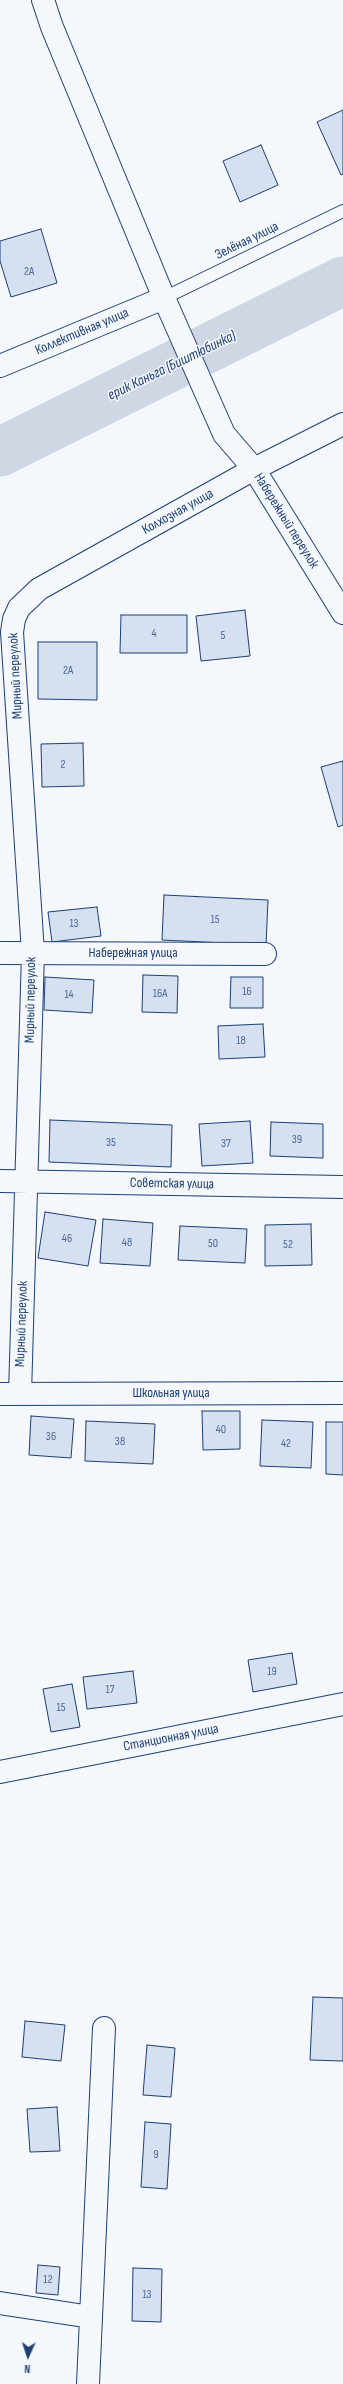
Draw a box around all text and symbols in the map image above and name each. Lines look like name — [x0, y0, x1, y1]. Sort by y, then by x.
street label: Зелёная улица — [212, 218, 282, 264]
house number: 2А — [24, 265, 34, 279]
street label: Коллективная улица — [33, 305, 131, 359]
water label: ерик Каньга (Биштюбинка) — [105, 327, 239, 405]
street label: Набережный переулок — [250, 470, 322, 572]
street label: Колхозная улица — [139, 485, 217, 539]
house number: 4 — [151, 627, 157, 641]
house number: 5 — [221, 629, 225, 643]
street label: Мирный переулок — [5, 632, 27, 720]
house number: 2А — [63, 664, 73, 678]
house number: 2 — [61, 758, 65, 772]
house number: 15 — [210, 913, 220, 927]
house number: 13 — [69, 917, 79, 931]
street label: Набережная улица — [88, 945, 178, 961]
street label: Мирный переулок — [22, 957, 40, 1043]
house number: 16 — [242, 985, 252, 999]
house number: 16А — [153, 987, 167, 1001]
house number: 14 — [64, 988, 74, 1002]
house number: 18 — [236, 1034, 246, 1048]
house number: 39 — [292, 1133, 302, 1147]
house number: 35 — [106, 1136, 116, 1150]
house number: 37 — [221, 1137, 231, 1151]
street label: Советская улица — [130, 1175, 214, 1193]
house number: 46 — [62, 1232, 72, 1246]
house number: 48 — [122, 1236, 132, 1250]
house number: 50 — [208, 1237, 218, 1251]
house number: 52 — [283, 1238, 293, 1252]
street label: Мирный переулок — [12, 1281, 32, 1367]
street label: Школьная улица — [132, 1385, 210, 1401]
house number: 40 — [216, 1423, 226, 1437]
house number: 36 — [46, 1430, 56, 1444]
house number: 38 — [115, 1435, 125, 1449]
house number: 42 — [281, 1437, 291, 1451]
house number: 19 — [267, 1665, 277, 1679]
house number: 17 — [106, 1683, 114, 1697]
house number: 15 — [56, 1701, 66, 1715]
street label: Станционная улица — [122, 1721, 220, 1755]
house number: 9 — [153, 2148, 159, 2162]
house number: 12 — [43, 2273, 53, 2287]
house number: 13 — [142, 2288, 152, 2302]
north arrow — [8, 2336, 48, 2376]
text: N — [24, 2362, 31, 2375]

